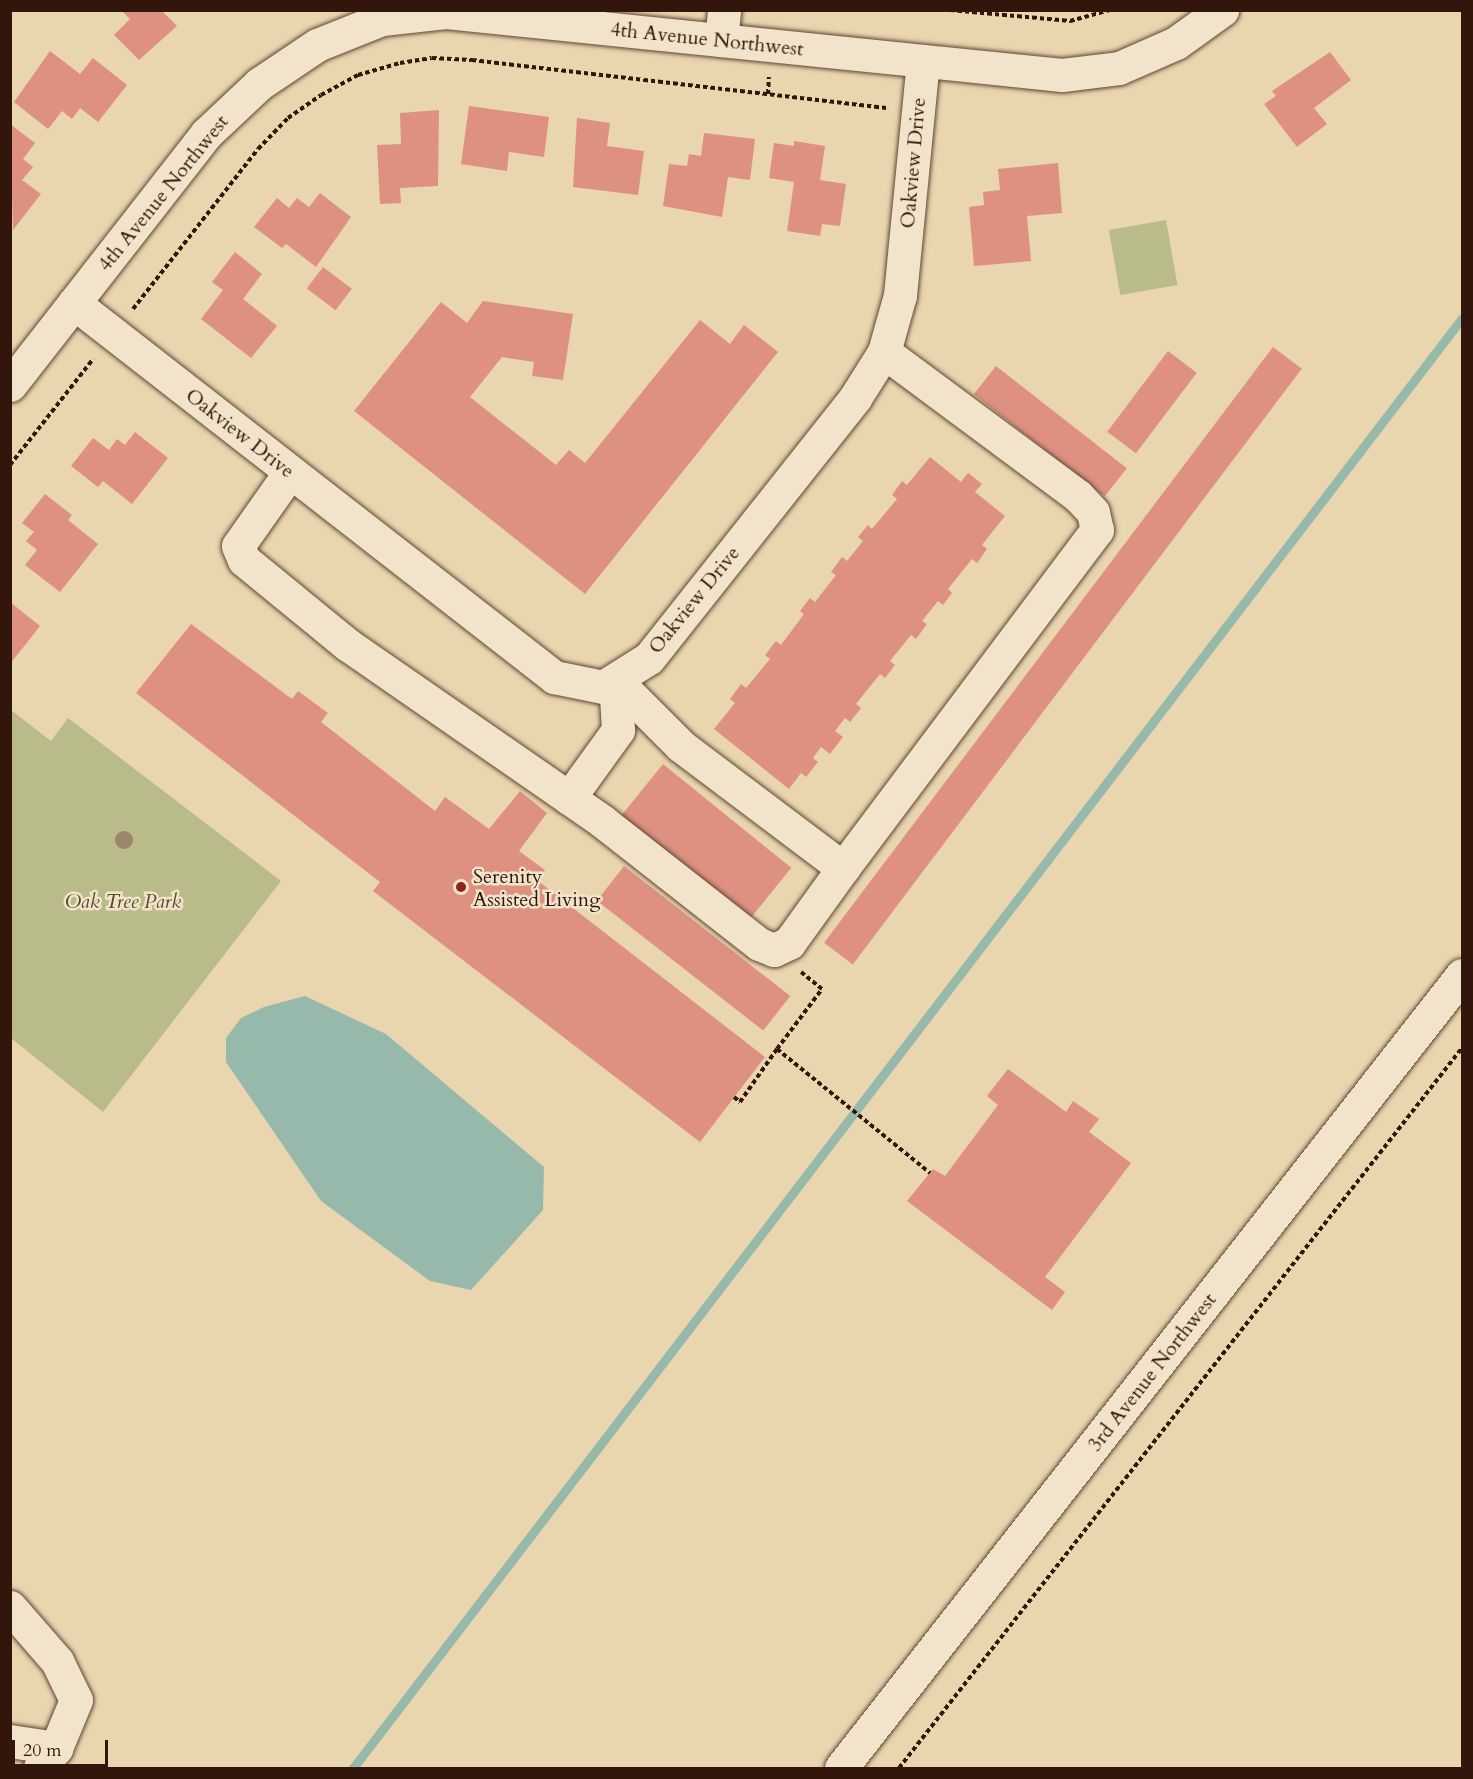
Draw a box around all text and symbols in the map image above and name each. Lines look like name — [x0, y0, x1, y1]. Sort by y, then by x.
street label: 4th Avenue Northwest — [609, 17, 805, 61]
street label: Oakview Drive — [895, 97, 931, 229]
street label: 4th Avenue Northwest — [93, 110, 233, 276]
street label: Oakview Drive — [181, 383, 299, 483]
street label: Oakview Drive — [643, 541, 745, 659]
place label: Serenity Assisted Living — [473, 864, 600, 911]
marker: Serenity Assisted Living — [454, 880, 468, 894]
park label: Oak Tree Park — [65, 889, 181, 913]
street label: 3rd Avenue Northwest — [1083, 1288, 1221, 1456]
scale bar — [15, 1728, 111, 1766]
text: 20 m — [23, 1738, 62, 1763]

